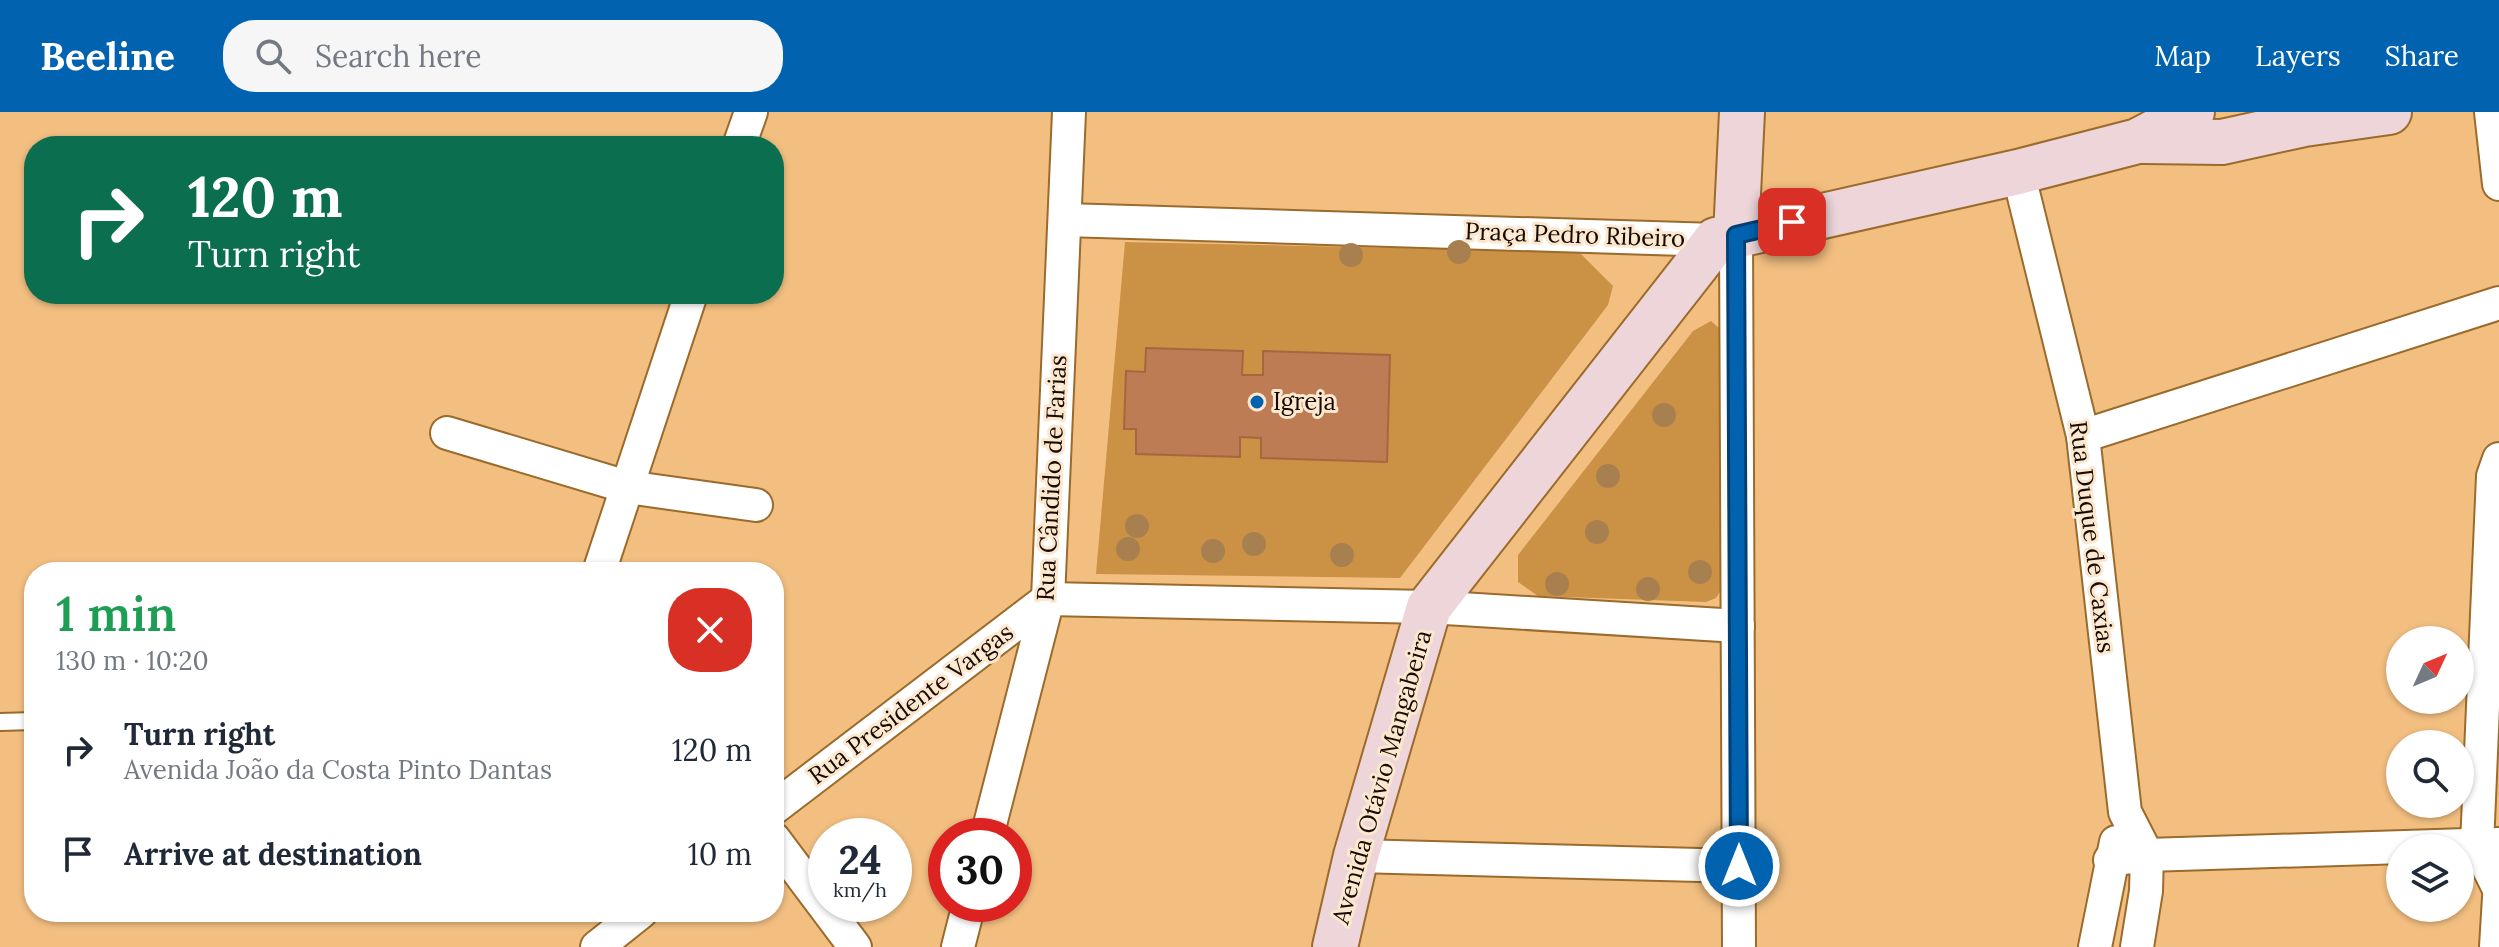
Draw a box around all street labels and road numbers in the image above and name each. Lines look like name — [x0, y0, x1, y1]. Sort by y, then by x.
street label: Praça Pedro Ribeiro — [1464, 215, 1686, 254]
street label: Rua Cândido de Farias — [1030, 354, 1073, 602]
street label: Rua Duque de Caxias — [2063, 419, 2122, 655]
street label: Rua Presidente Vargas — [802, 616, 1019, 791]
street label: Avenida Otávio Mangabeira — [1324, 626, 1438, 928]

